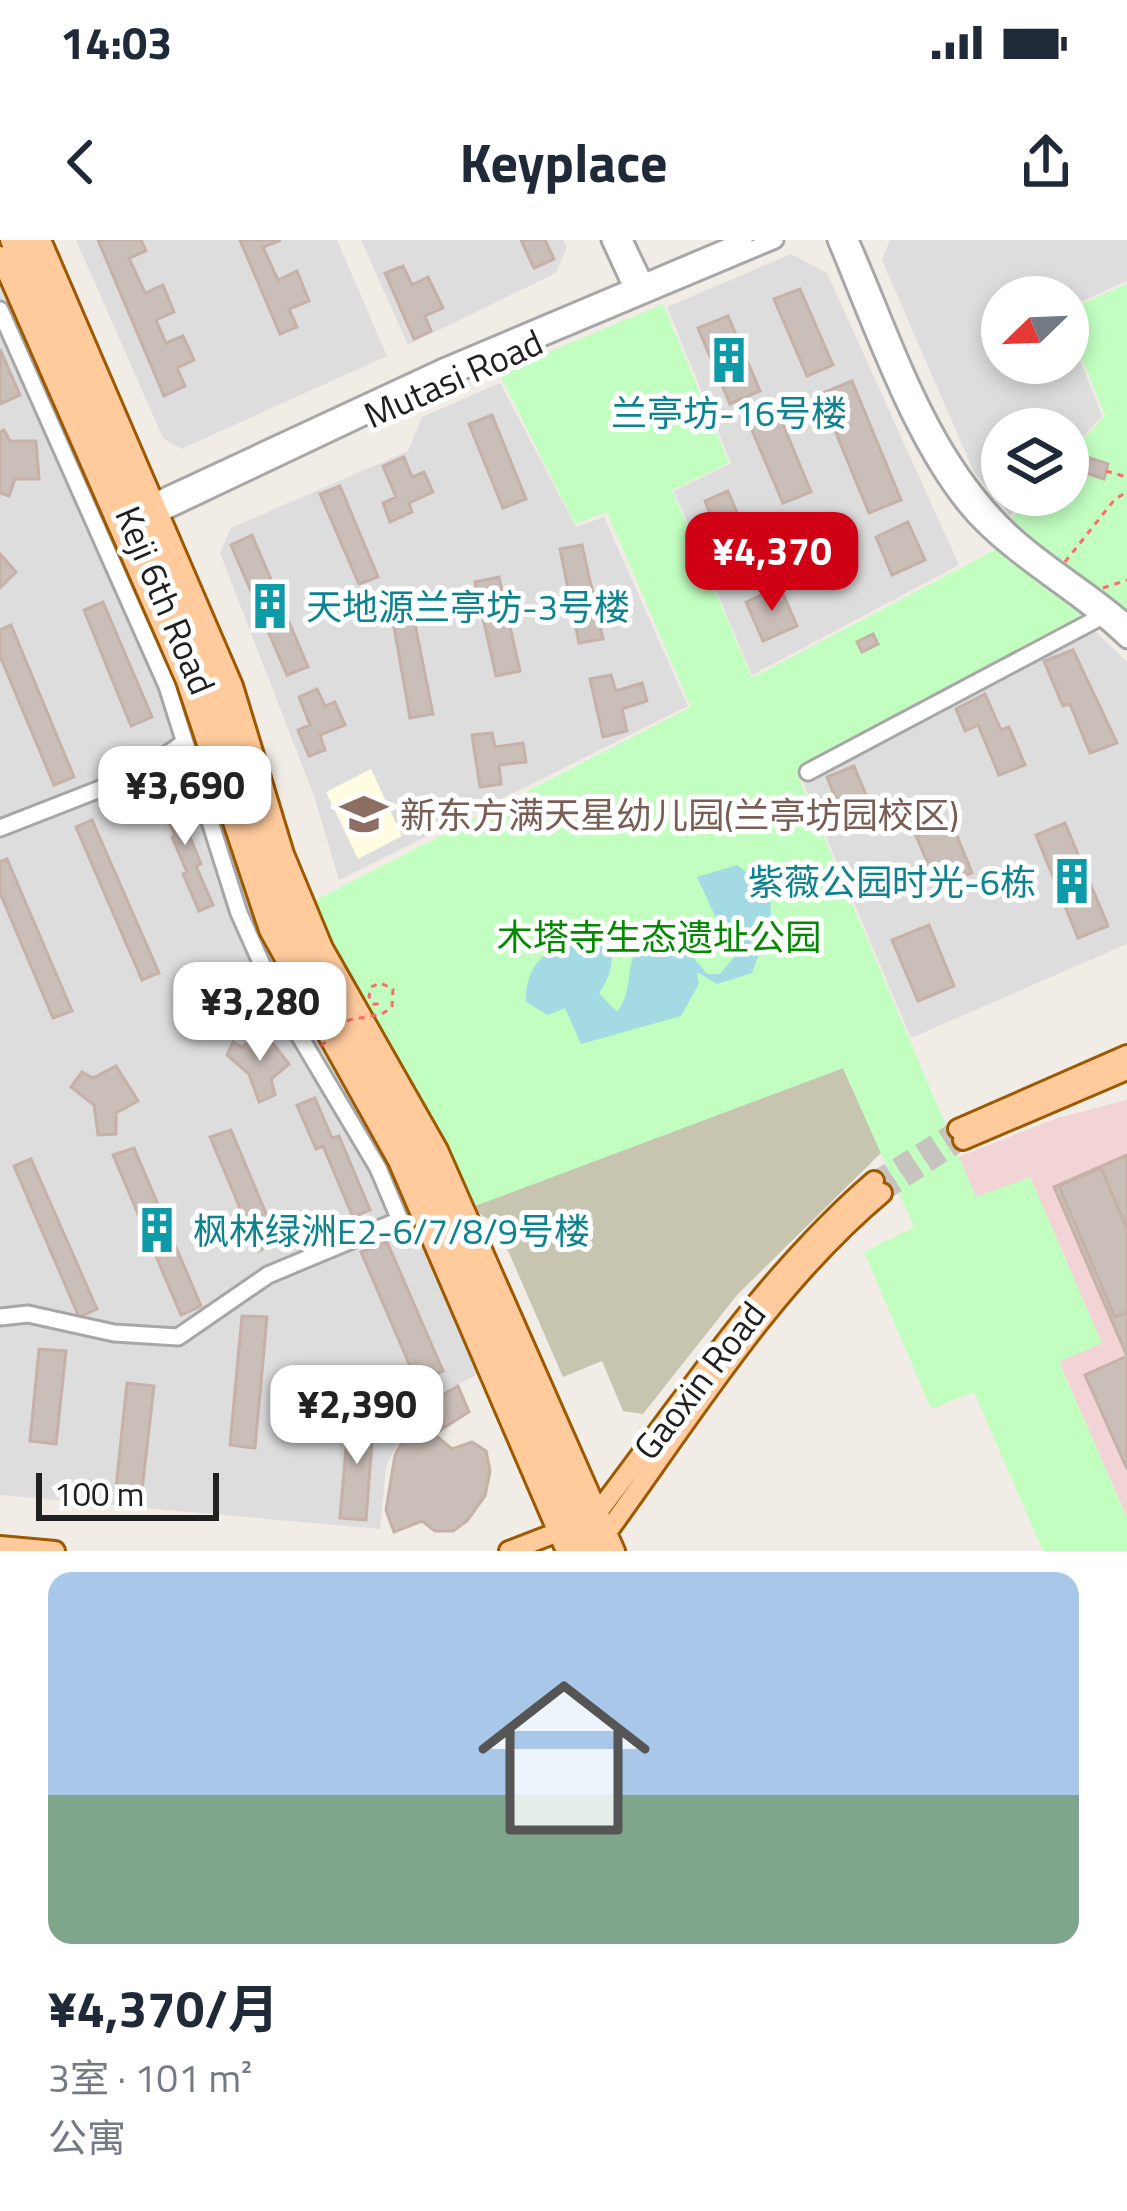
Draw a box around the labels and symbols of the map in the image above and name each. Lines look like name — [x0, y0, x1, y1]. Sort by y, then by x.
north arrow — [981, 276, 1089, 384]
street label: Mutasi Road — [355, 314, 551, 442]
building icon: 兰亭坊-16号楼 — [704, 335, 754, 385]
place label: 兰亭坊-16号楼 — [611, 385, 847, 440]
street label: Keji 6th Road — [102, 497, 230, 703]
pin: ¥4,370 — [674, 512, 870, 614]
place label: 天地源兰亭坊-3号楼 — [306, 579, 630, 634]
building icon: 天地源兰亭坊-3号楼 — [245, 581, 295, 631]
pin: ¥3,690 — [87, 746, 283, 848]
place label: 新东方满天星幼儿园(兰亭坊园校区) — [400, 787, 959, 842]
school or university icon: 新东方满天星幼儿园(兰亭坊园校区) — [339, 789, 389, 839]
place label: 紫薇公园时光-6栋 — [748, 854, 1036, 909]
building icon: 紫薇公园时光-6栋 — [1047, 856, 1097, 906]
park label: 木塔寺生态遗址公园 — [497, 909, 821, 964]
pin: ¥3,280 — [162, 962, 358, 1064]
place label: 枫林绿洲E2-6/7/8/9号楼 — [193, 1203, 590, 1258]
building icon: 枫林绿洲E2-6/7/8/9号楼 — [132, 1205, 182, 1255]
street label: Gaoxin Road — [619, 1289, 779, 1471]
pin: ¥2,390 — [259, 1365, 455, 1467]
scale bar — [36, 1467, 219, 1520]

